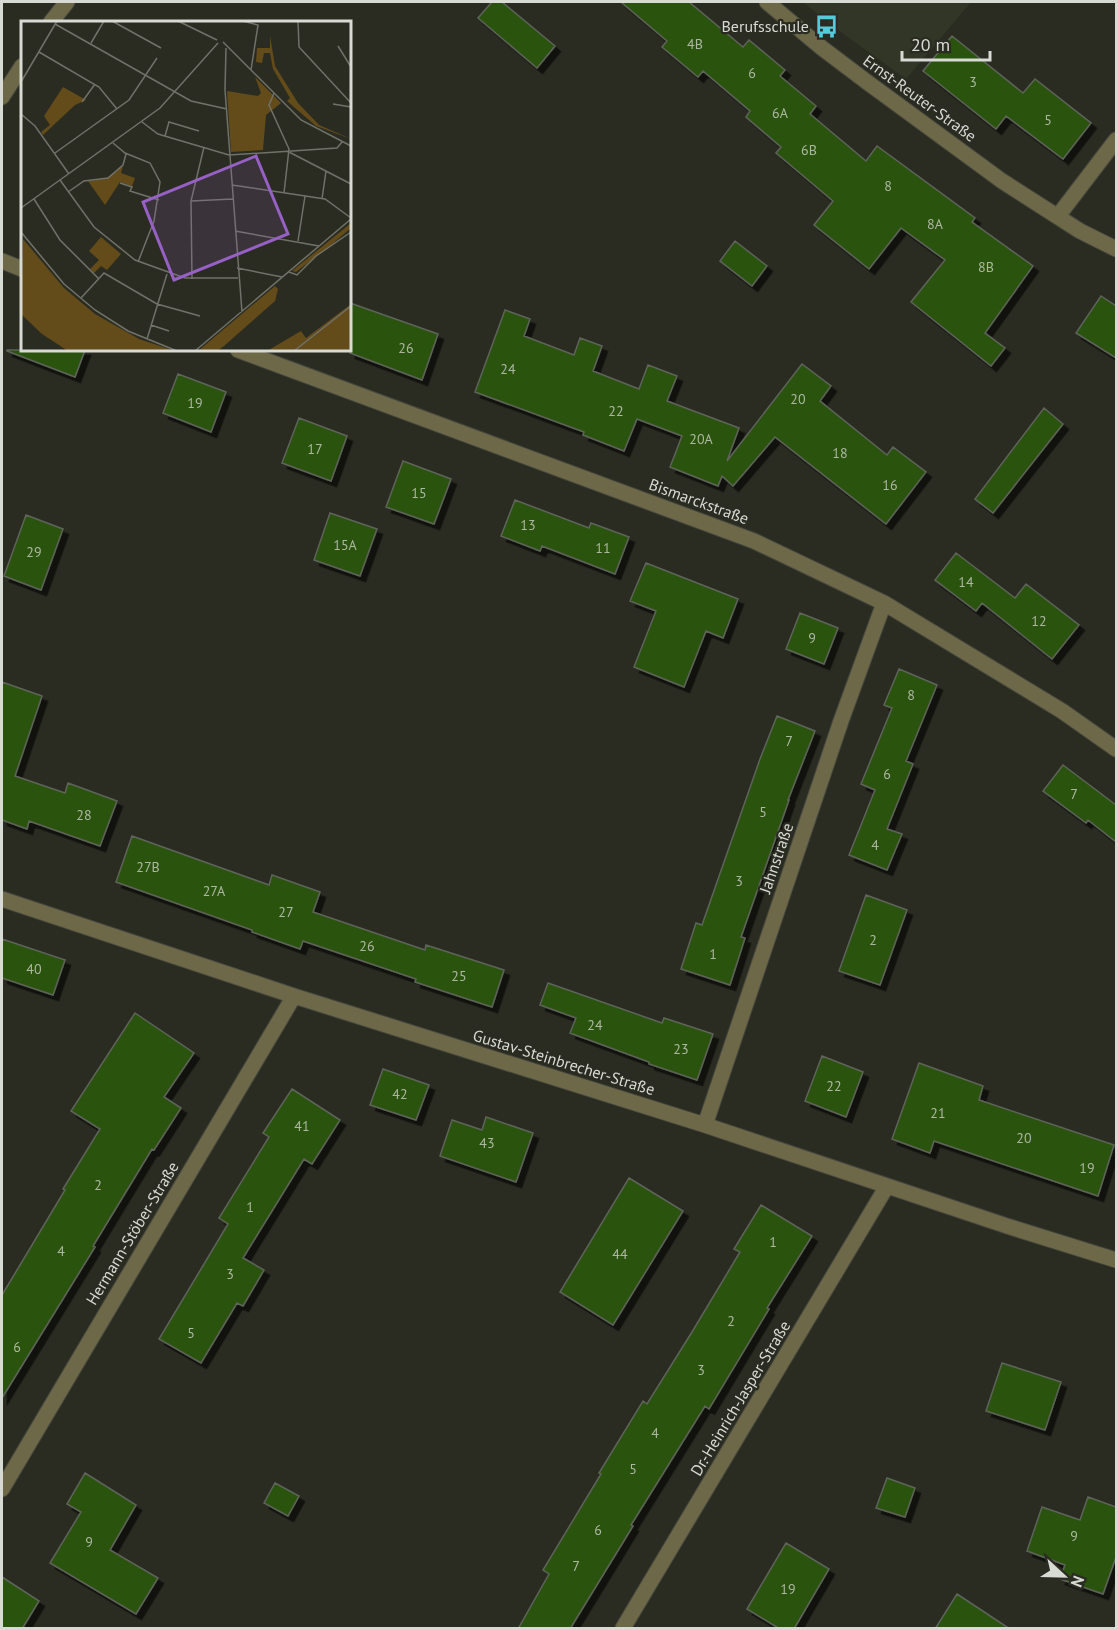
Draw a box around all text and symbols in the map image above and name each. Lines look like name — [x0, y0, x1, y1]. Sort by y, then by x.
bus stop icon: Berufsschule — [814, 13, 840, 39]
place label: Berufsschule — [721, 16, 809, 36]
inset map — [21, 21, 351, 351]
scale bar — [902, 24, 990, 62]
text: 20 m — [911, 33, 950, 56]
house number: 4B — [687, 35, 703, 53]
street label: Ernst-Reuter-Straße — [859, 50, 981, 146]
house number: 6 — [748, 64, 756, 82]
house number: 3 — [969, 73, 977, 91]
house number: 6A — [772, 104, 789, 122]
house number: 5 — [1044, 111, 1052, 129]
house number: 6B — [801, 141, 817, 159]
house number: 8 — [884, 177, 892, 195]
house number: 8A — [927, 215, 944, 233]
house number: 8B — [978, 258, 994, 276]
house number: 26 — [398, 339, 414, 357]
house number: 24 — [500, 360, 516, 378]
house number: 20 — [790, 390, 806, 408]
house number: 19 — [187, 394, 203, 412]
house number: 22 — [608, 402, 624, 420]
house number: 20A — [689, 430, 714, 448]
house number: 17 — [307, 440, 323, 458]
house number: 18 — [832, 444, 848, 462]
street label: Bismarckstraße — [646, 474, 752, 528]
house number: 16 — [882, 476, 898, 494]
house number: 15 — [411, 484, 427, 502]
house number: 13 — [520, 516, 536, 534]
house number: 15A — [333, 536, 358, 554]
house number: 11 — [595, 539, 611, 557]
house number: 29 — [26, 543, 42, 561]
house number: 14 — [958, 573, 974, 591]
house number: 12 — [1031, 612, 1047, 630]
house number: 9 — [808, 629, 816, 647]
house number: 8 — [907, 686, 915, 704]
house number: 7 — [785, 732, 793, 750]
house number: 6 — [883, 765, 891, 783]
house number: 7 — [1070, 785, 1078, 803]
house number: 5 — [759, 803, 767, 821]
house number: 28 — [76, 806, 92, 824]
street label: Jahnstraße — [754, 820, 797, 897]
house number: 4 — [871, 836, 879, 854]
house number: 27B — [136, 858, 160, 876]
house number: 3 — [735, 872, 743, 890]
house number: 27A — [203, 882, 226, 900]
house number: 27 — [278, 903, 294, 921]
house number: 2 — [869, 931, 877, 949]
house number: 26 — [359, 937, 375, 955]
house number: 1 — [709, 945, 717, 963]
house number: 40 — [26, 960, 42, 978]
house number: 25 — [451, 967, 467, 985]
house number: 24 — [587, 1016, 603, 1034]
street label: Gustav-Steinbrecher-Straße — [471, 1025, 657, 1099]
house number: 23 — [673, 1040, 689, 1058]
house number: 22 — [826, 1077, 842, 1095]
house number: 42 — [392, 1085, 408, 1103]
house number: 21 — [930, 1104, 946, 1122]
house number: 41 — [294, 1117, 310, 1135]
house number: 20 — [1016, 1129, 1032, 1147]
house number: 43 — [479, 1134, 495, 1152]
street label: Hermann-Stöber-Straße — [81, 1158, 183, 1308]
house number: 19 — [1079, 1159, 1095, 1177]
house number: 2 — [94, 1176, 102, 1194]
house number: 1 — [246, 1198, 254, 1216]
house number: 1 — [769, 1233, 777, 1251]
house number: 4 — [57, 1242, 65, 1260]
house number: 44 — [612, 1245, 628, 1263]
house number: 3 — [226, 1265, 234, 1283]
house number: 2 — [727, 1312, 735, 1330]
street label: Dr.-Heinrich-Jasper-Straße — [686, 1317, 794, 1479]
house number: 5 — [187, 1324, 195, 1342]
house number: 6 — [13, 1338, 21, 1356]
house number: 3 — [697, 1361, 705, 1379]
house number: 4 — [651, 1424, 659, 1442]
house number: 5 — [629, 1460, 637, 1478]
house number: 6 — [594, 1521, 602, 1539]
house number: 9 — [1070, 1527, 1078, 1545]
house number: 9 — [85, 1533, 93, 1551]
north arrow — [1034, 1546, 1094, 1606]
house number: 7 — [572, 1557, 580, 1575]
text: N — [1067, 1573, 1089, 1590]
house number: 19 — [780, 1580, 796, 1598]

